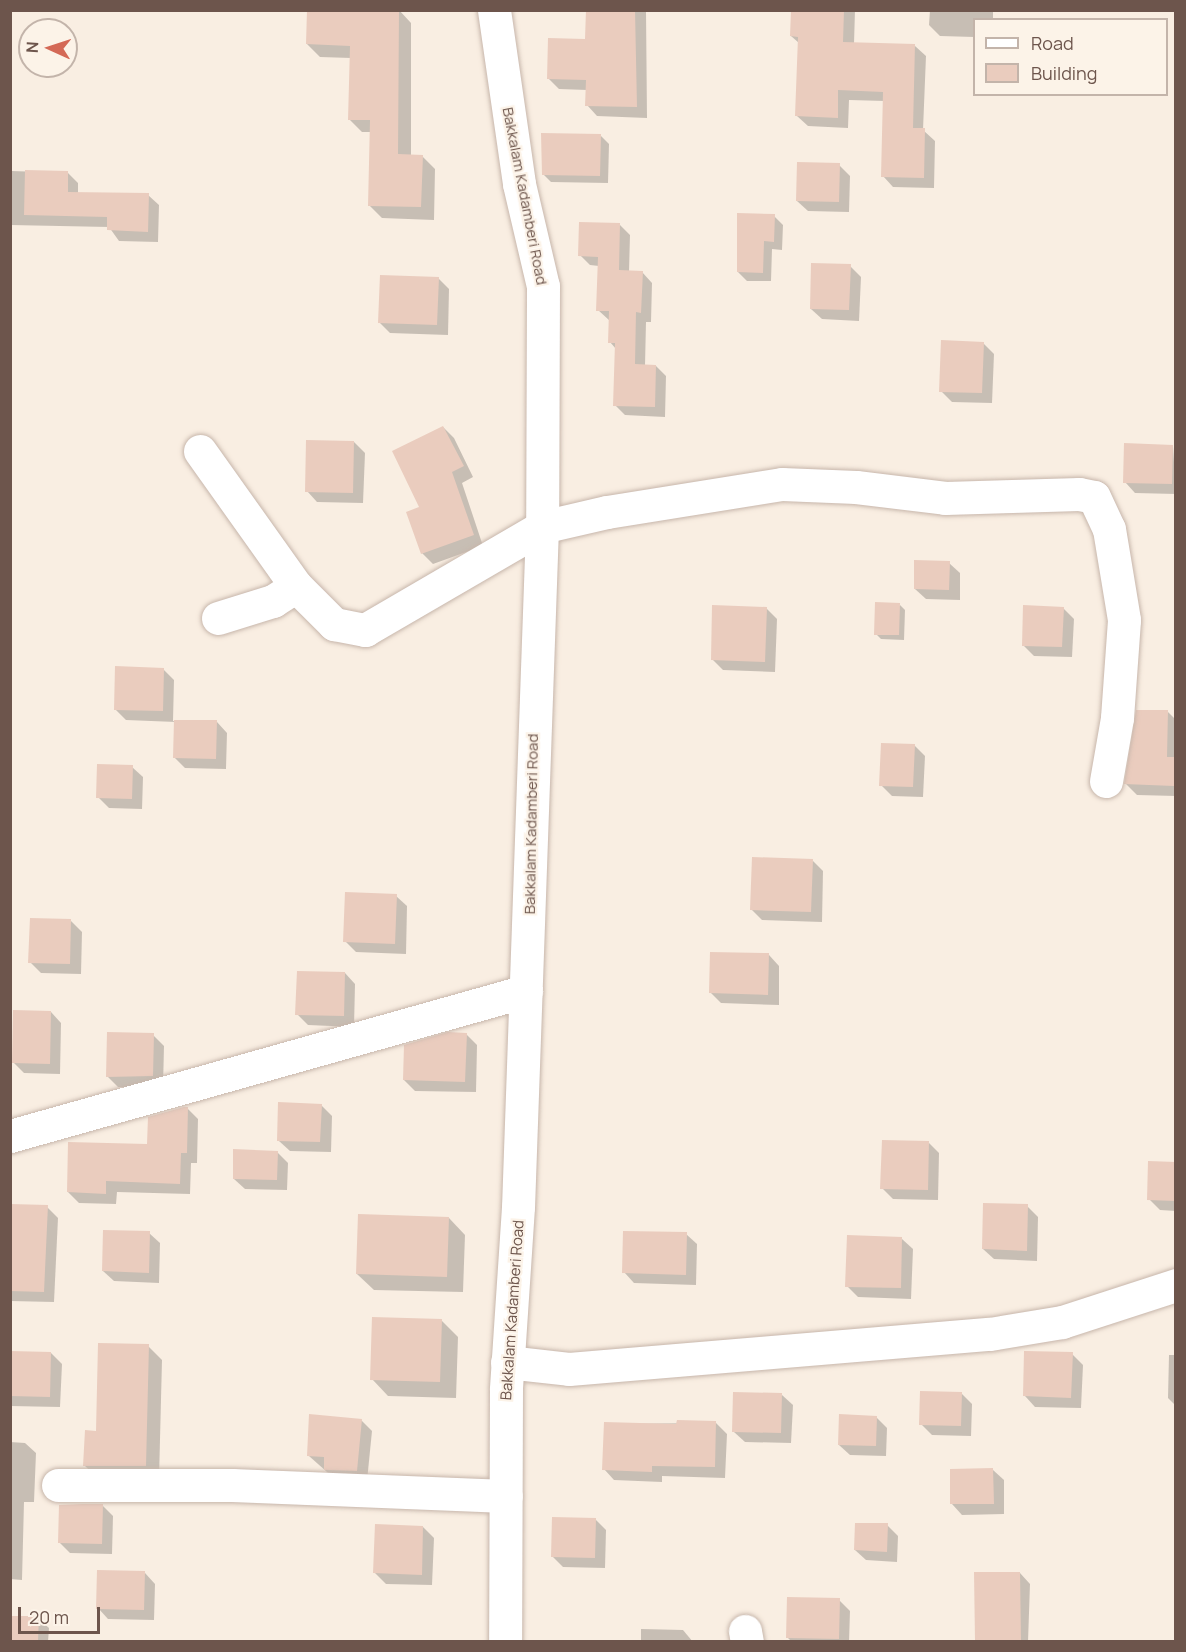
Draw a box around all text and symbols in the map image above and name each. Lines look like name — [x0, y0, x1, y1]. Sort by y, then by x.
north arrow — [18, 18, 78, 78]
legend — [973, 18, 1168, 96]
text: Road — [1031, 31, 1074, 55]
text: N — [21, 41, 43, 53]
text: Building — [1031, 61, 1097, 85]
street label: Bakkalam Kadamberi Road — [499, 106, 551, 286]
street label: Bakkalam Kadamberi Road — [520, 734, 542, 914]
street label: Bakkalam Kadamberi Road — [497, 1219, 527, 1401]
scale bar — [21, 1595, 104, 1633]
text: 20 m — [29, 1605, 69, 1629]

